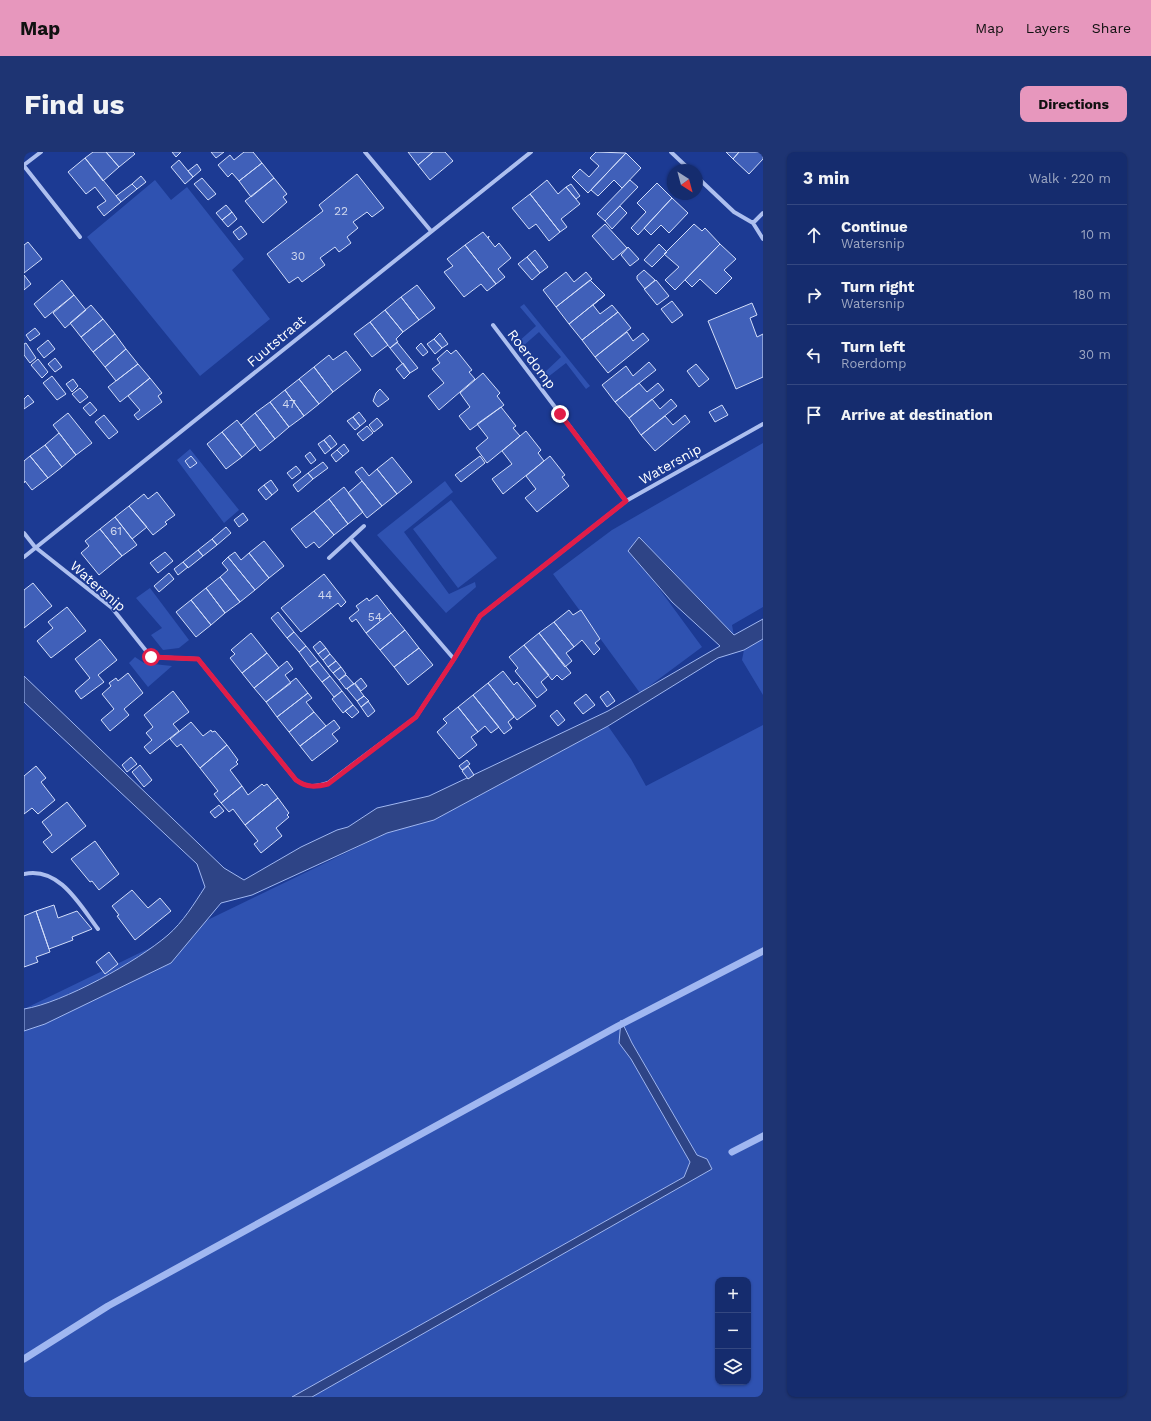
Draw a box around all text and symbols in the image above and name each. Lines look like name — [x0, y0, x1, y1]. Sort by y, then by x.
text: Map — [20, 17, 60, 40]
text: Map — [975, 20, 1004, 36]
text: Layers — [1026, 20, 1070, 36]
text: Share — [1092, 20, 1131, 36]
button: Directions — [1020, 86, 1127, 122]
text: Find us — [24, 88, 124, 121]
north arrow — [667, 164, 703, 200]
text: 3 min — [803, 168, 849, 188]
text: Walk · 220 m — [1029, 171, 1111, 186]
house number: 22 — [334, 204, 348, 218]
text: Continue — [841, 218, 908, 236]
icon: ahead — [803, 224, 825, 246]
text: 10 m — [1081, 227, 1111, 242]
text: Watersnip — [841, 236, 905, 251]
house number: 30 — [291, 249, 305, 263]
text: Turn right — [841, 278, 914, 296]
icon: right — [803, 284, 825, 306]
text: 180 m — [1073, 287, 1111, 302]
text: Watersnip — [841, 296, 905, 311]
street label: Fuutstraat — [244, 312, 309, 370]
street label: Roerdomp — [504, 326, 560, 392]
text: Turn left — [841, 338, 905, 356]
icon: left — [803, 344, 825, 366]
text: 30 m — [1079, 347, 1111, 362]
text: Roerdomp — [841, 356, 906, 371]
house number: 47 — [282, 397, 296, 411]
icon: arrive — [803, 404, 825, 426]
route end — [551, 405, 569, 423]
text: Arrive at destination — [841, 406, 993, 424]
street label: Watersnip — [636, 440, 704, 488]
house number: 61 — [110, 524, 122, 538]
street label: Watersnip — [67, 558, 129, 614]
house number: 44 — [318, 588, 332, 602]
house number: 54 — [368, 610, 382, 624]
route start — [142, 648, 160, 666]
map controls — [715, 1277, 751, 1385]
button: + — [715, 1277, 751, 1313]
button: − — [715, 1313, 751, 1349]
button: layers — [715, 1349, 751, 1385]

